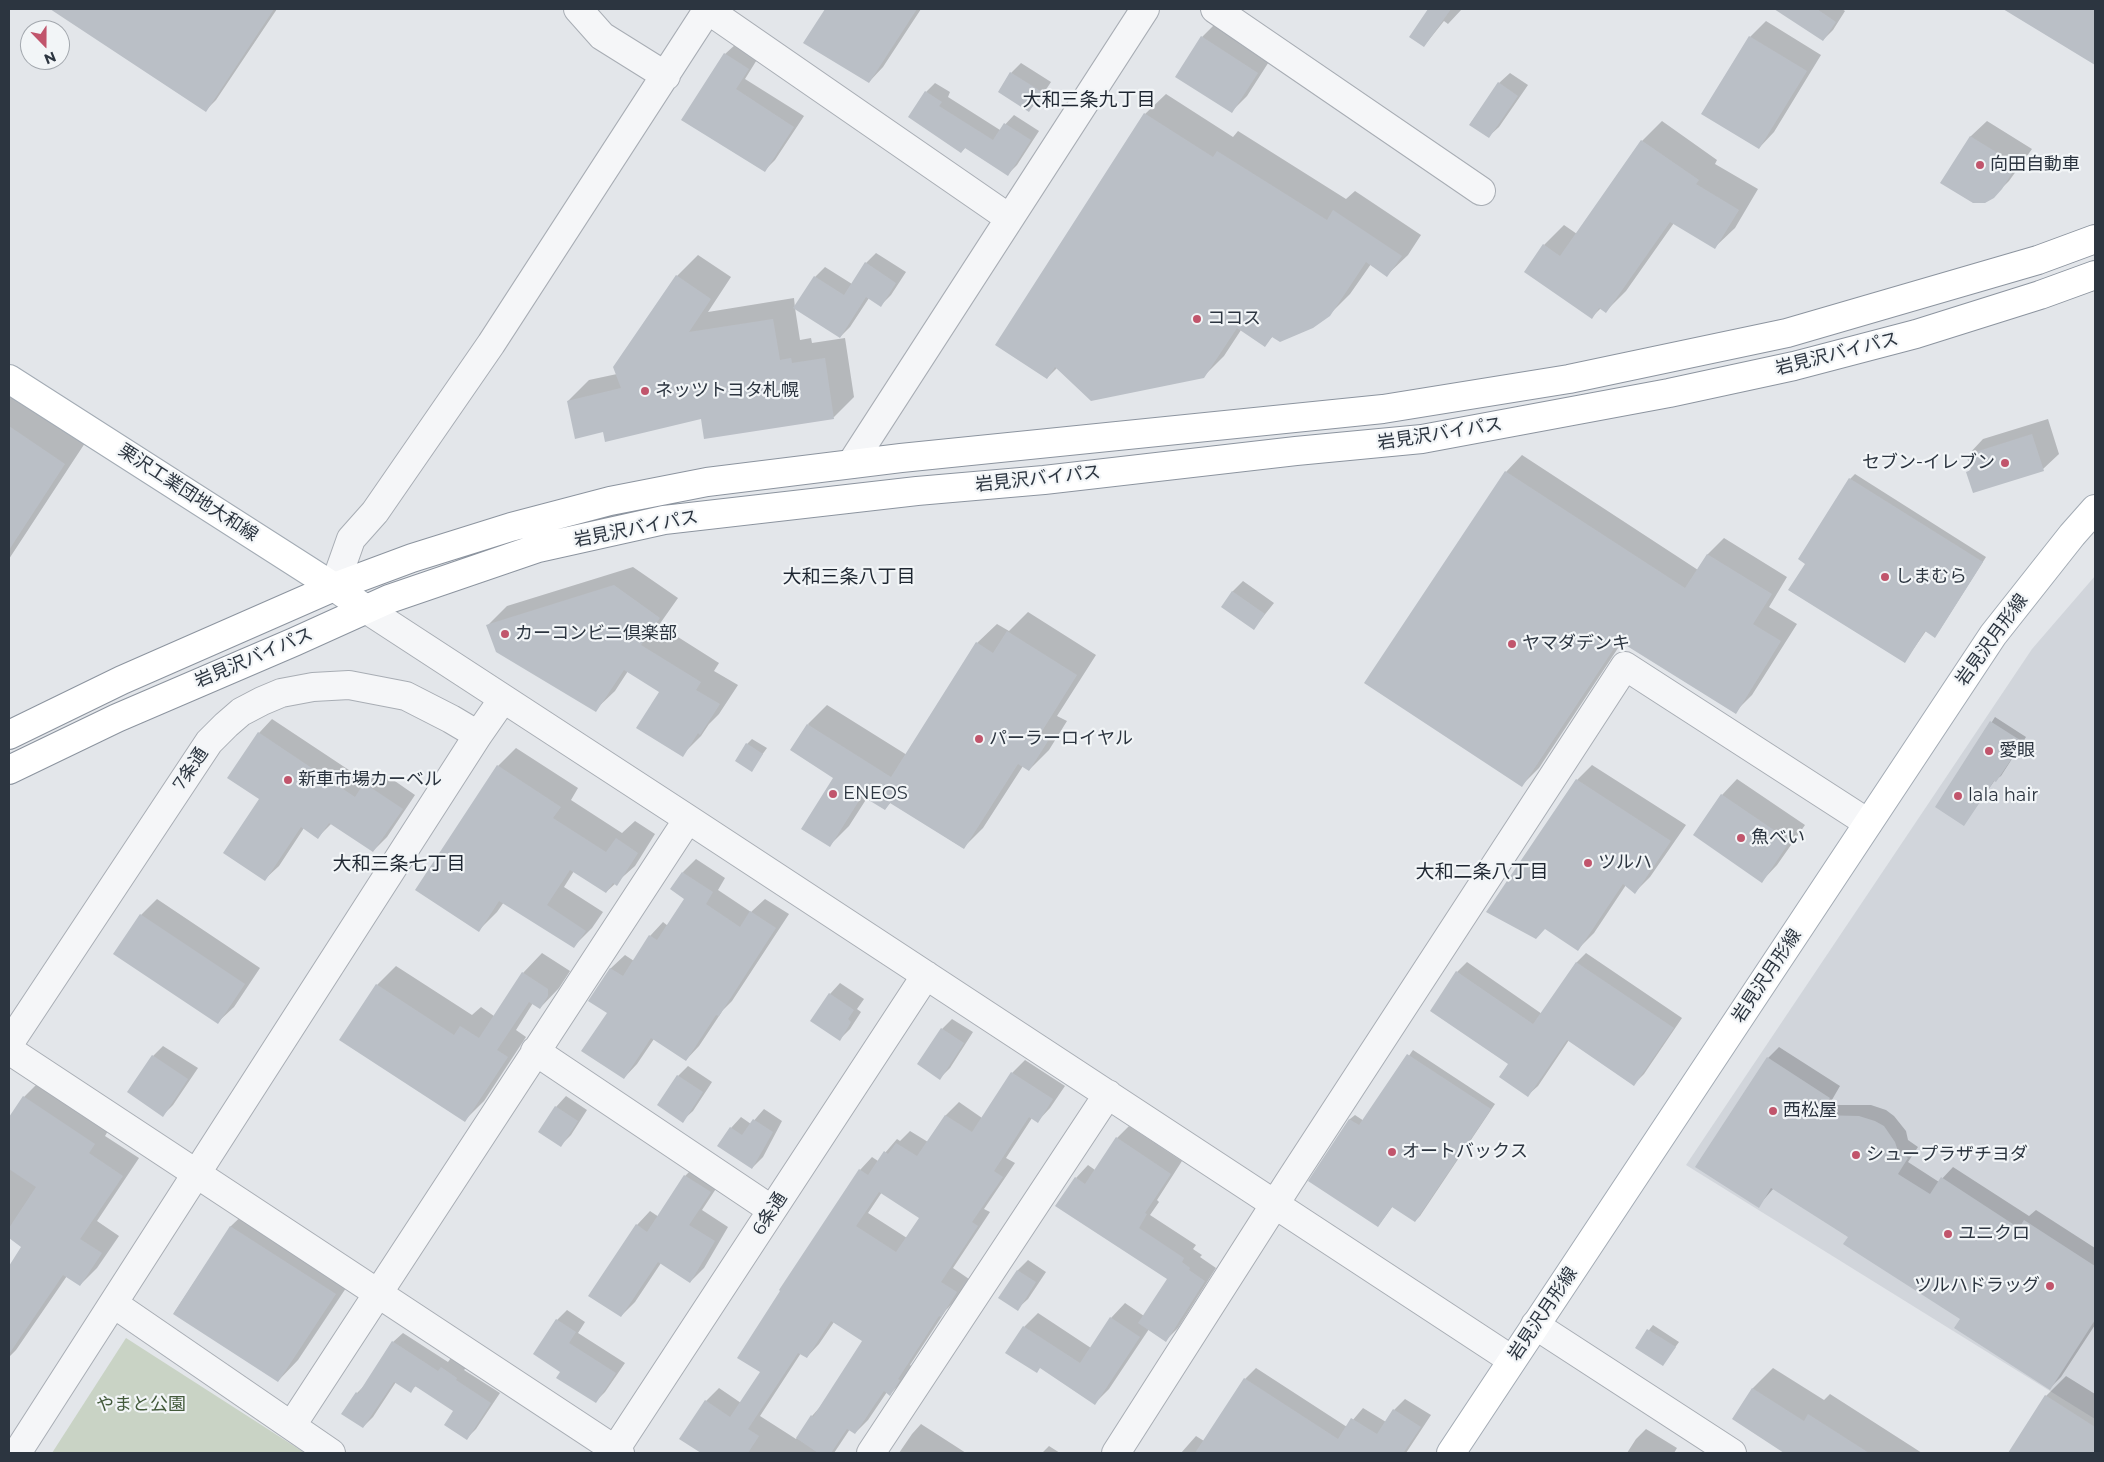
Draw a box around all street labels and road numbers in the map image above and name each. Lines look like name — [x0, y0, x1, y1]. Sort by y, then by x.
street label: 岩見沢バイパス — [1773, 328, 1901, 380]
street label: 岩見沢バイパス — [1376, 413, 1504, 455]
street label: 栗沢工業団地大和線 — [114, 440, 262, 546]
street label: 岩見沢バイパス — [974, 462, 1102, 496]
street label: 岩見沢バイパス — [572, 506, 700, 552]
street label: 岩見沢月形線 — [1952, 590, 2032, 690]
street label: 岩見沢バイパス — [192, 623, 316, 693]
street label: 7条通 — [169, 744, 213, 794]
street label: 岩見沢月形線 — [1728, 925, 1806, 1027]
street label: 6条通 — [748, 1188, 792, 1240]
street label: 岩見沢月形線 — [1504, 1263, 1582, 1365]

